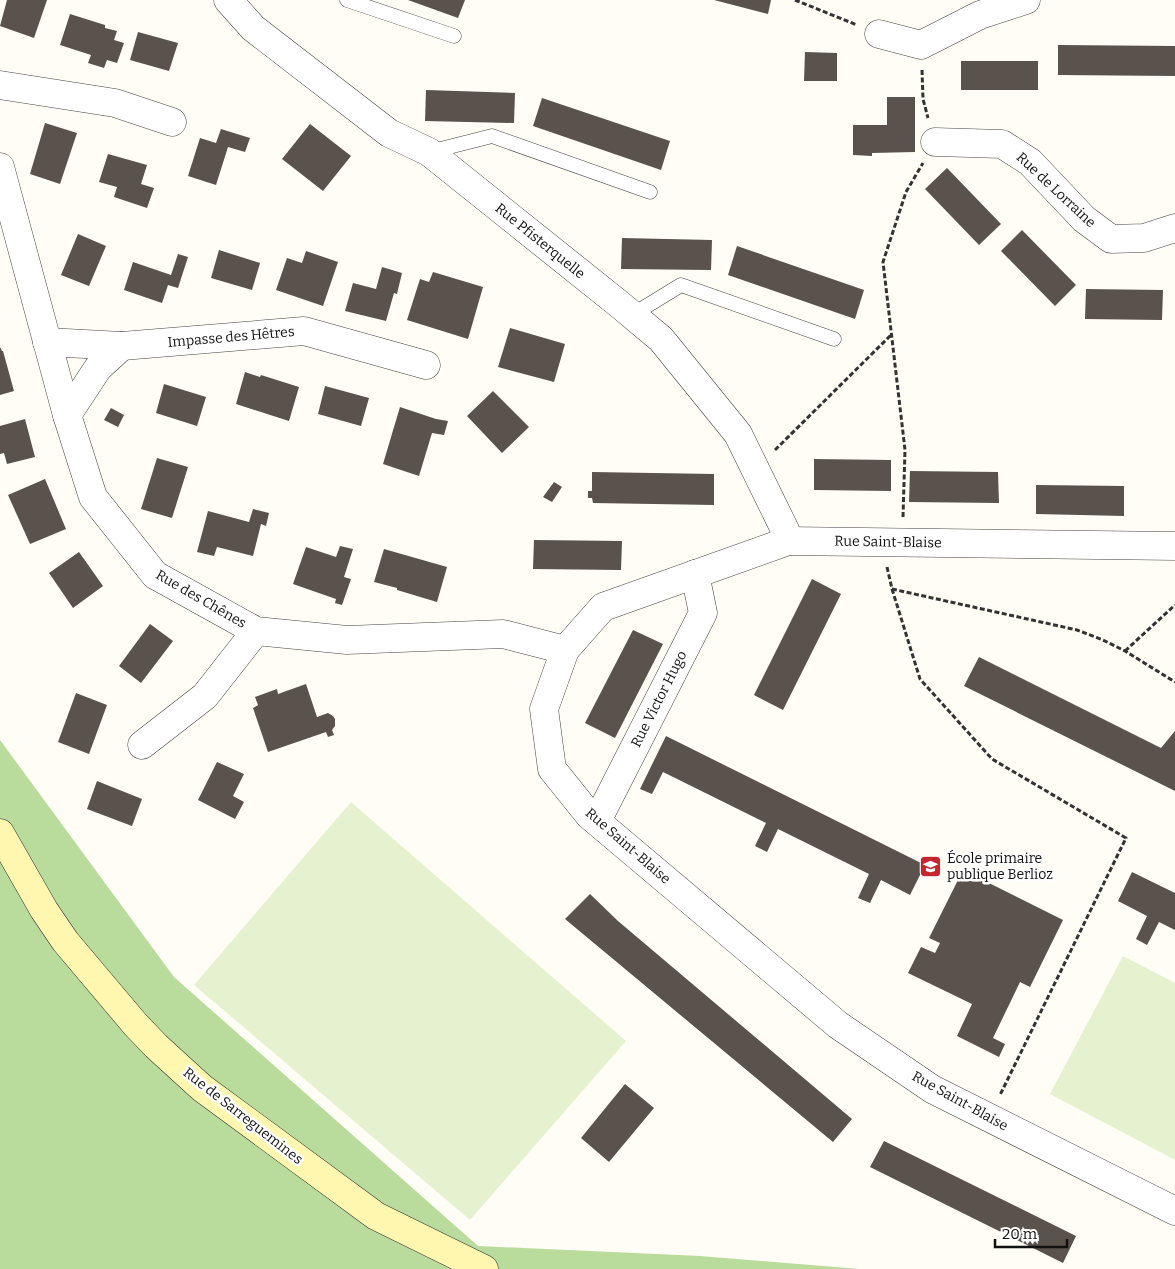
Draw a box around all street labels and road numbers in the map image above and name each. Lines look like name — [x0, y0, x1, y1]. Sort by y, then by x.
street label: Rue de Lorraine — [1013, 149, 1099, 231]
street label: Rue Pfisterquelle — [492, 200, 588, 282]
street label: Impasse des Hêtres — [167, 323, 295, 351]
street label: Rue Saint-Blaise — [834, 533, 942, 551]
street label: Rue des Chênes — [153, 566, 249, 632]
street label: Rue Victor Hugo — [627, 648, 691, 750]
street label: Rue Saint-Blaise — [582, 804, 674, 888]
street label: Rue de Sarreguemines — [180, 1064, 306, 1168]
street label: Rue Saint-Blaise — [909, 1068, 1011, 1134]

